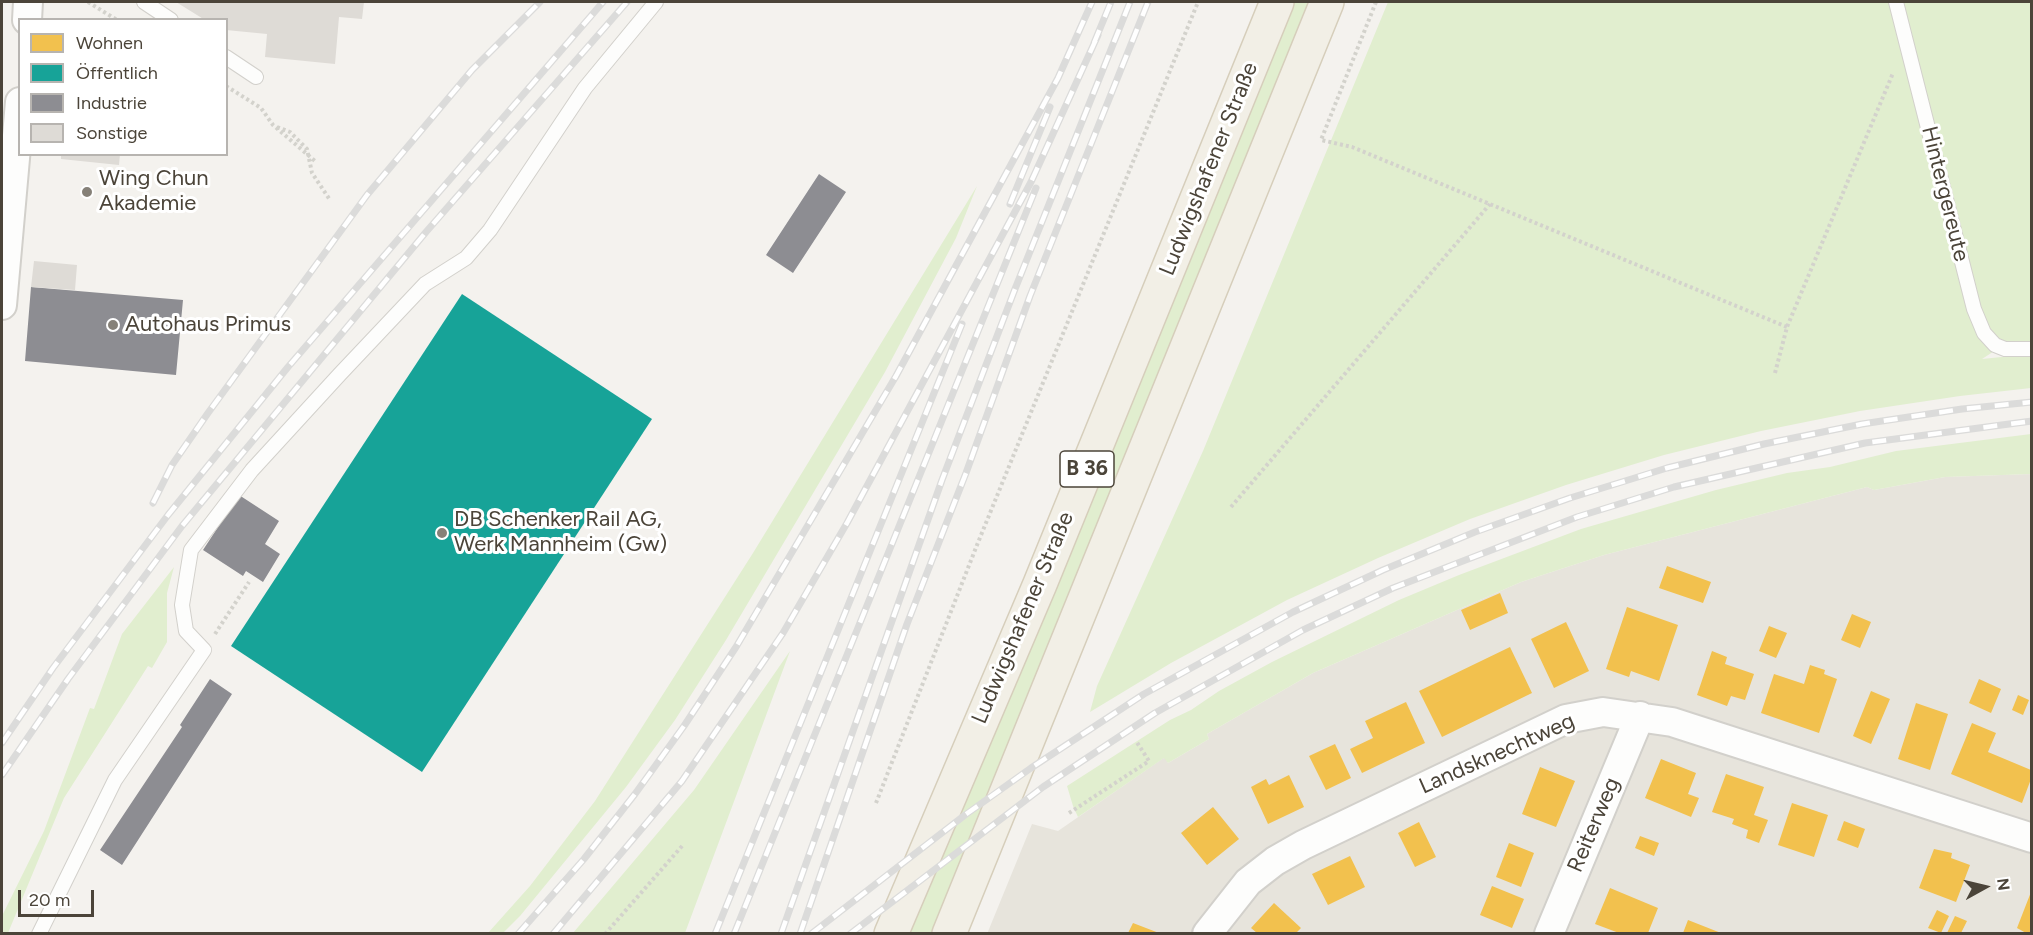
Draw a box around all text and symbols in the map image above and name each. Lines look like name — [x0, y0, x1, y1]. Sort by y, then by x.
legend — [18, 18, 228, 156]
text: Wohnen — [76, 32, 143, 54]
street label: Ludwigshafener Straße — [1154, 58, 1264, 280]
text: Öffentlich — [76, 62, 158, 84]
text: Industrie — [76, 92, 147, 114]
text: Sonstige — [76, 122, 147, 144]
street label: Hintergereute — [1915, 124, 1975, 264]
place label: Wing Chun Akademie — [99, 166, 209, 218]
marker: Wing Chun Akademie — [80, 185, 94, 199]
place label: Autohaus Primus — [125, 312, 291, 338]
marker: Autohaus Primus — [106, 318, 120, 332]
road number: B 36 — [1060, 451, 1114, 487]
place label: DB Schenker Rail AG, Werk Mannheim (Gw) — [454, 507, 667, 558]
street label: Ludwigshafener Straße — [966, 508, 1080, 728]
marker: DB Schenker Rail AG, Werk Mannheim (Gw) — [435, 526, 449, 540]
street label: Landsknechtweg — [1415, 708, 1579, 800]
street label: Reiterweg — [1562, 774, 1626, 876]
north arrow — [1955, 857, 2015, 917]
text: N — [1993, 877, 2014, 892]
scale bar — [21, 878, 98, 916]
text: 20 m — [29, 889, 70, 911]

